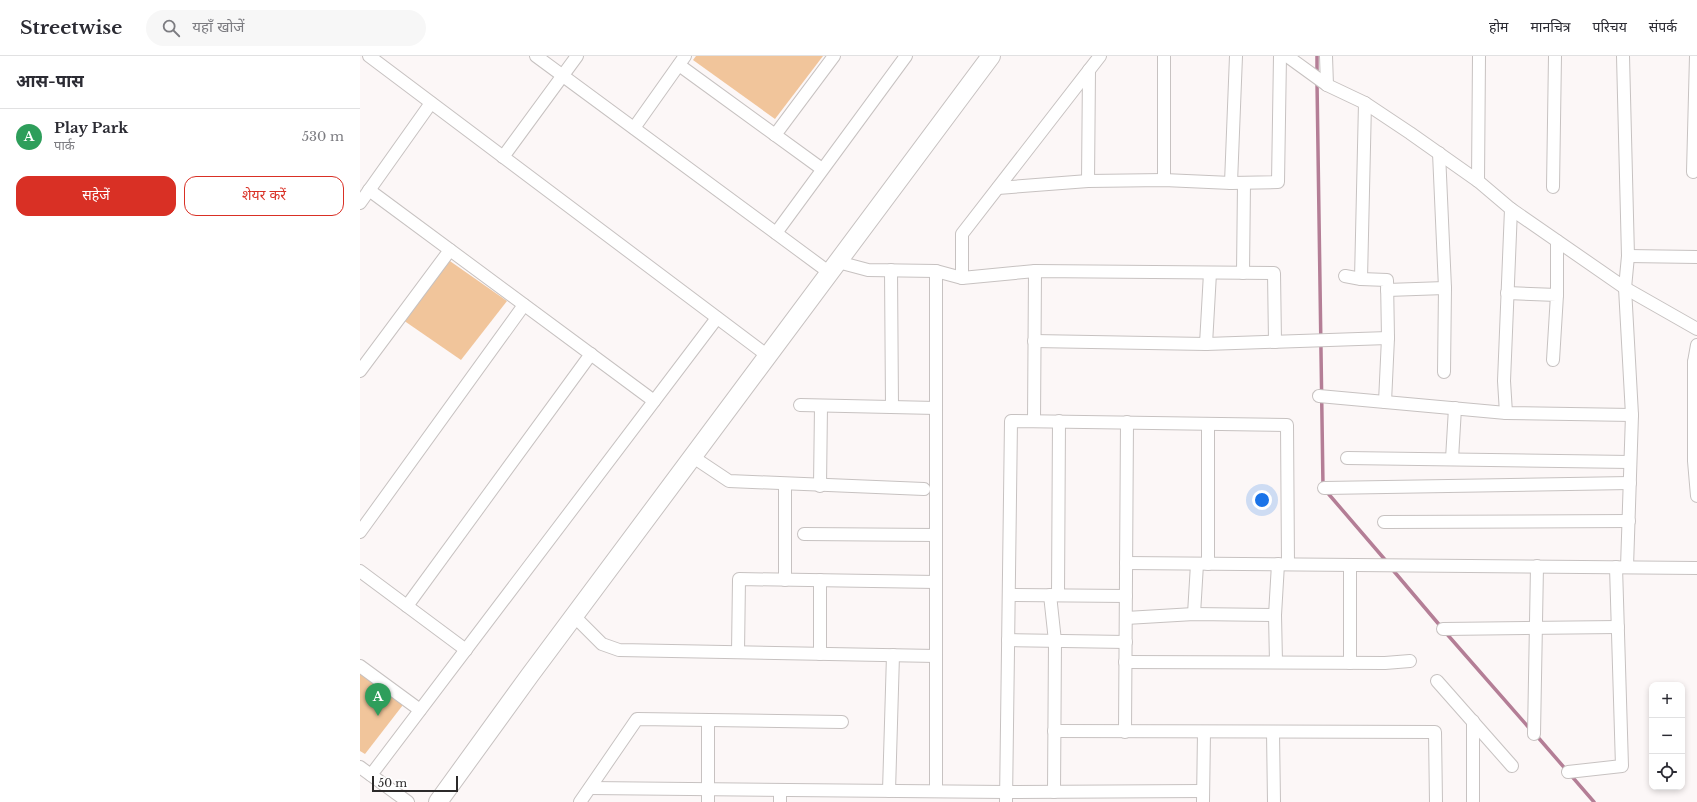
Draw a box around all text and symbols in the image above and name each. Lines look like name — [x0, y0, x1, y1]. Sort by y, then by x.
search box — [146, 10, 426, 46]
text: Streetwise — [20, 16, 122, 39]
icon: search — [160, 17, 182, 39]
text: यहाँ खोजें — [192, 17, 244, 36]
text: होम — [1489, 18, 1508, 36]
text: मानचित्र — [1530, 18, 1571, 36]
text: परिचय — [1593, 18, 1627, 36]
text: संपर्क — [1649, 18, 1677, 36]
text: आस-पास — [16, 71, 84, 92]
text: Play Park — [54, 118, 128, 137]
text: A — [24, 128, 34, 145]
text: 530 m — [302, 128, 344, 145]
text: पार्क — [54, 137, 75, 154]
button: सहेजें — [16, 176, 176, 216]
button: शेयर करें — [184, 176, 344, 216]
your location — [1252, 490, 1272, 510]
map controls — [1649, 682, 1685, 790]
button: + — [1649, 682, 1685, 718]
pin: A — [365, 683, 391, 716]
button: − — [1649, 718, 1685, 754]
button: locate — [1649, 754, 1685, 790]
scale bar — [372, 774, 458, 793]
text: 50 m — [378, 776, 407, 790]

